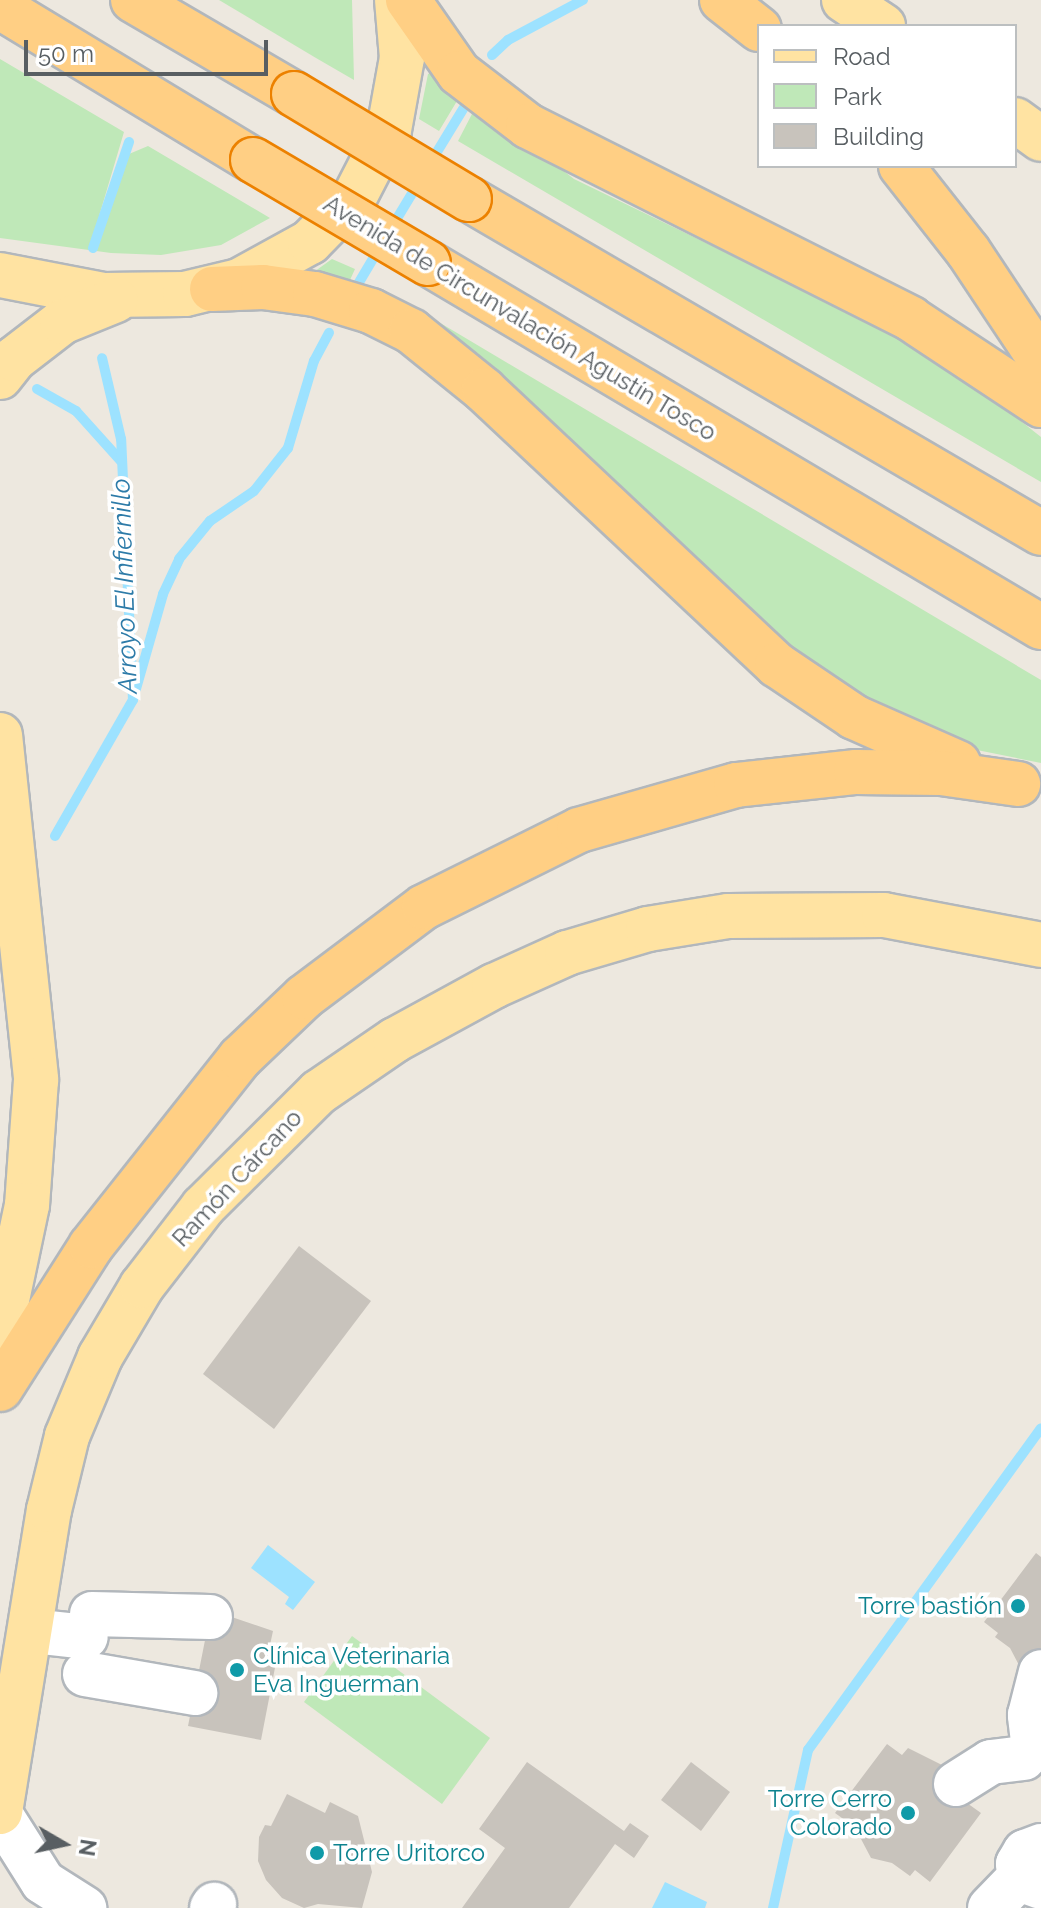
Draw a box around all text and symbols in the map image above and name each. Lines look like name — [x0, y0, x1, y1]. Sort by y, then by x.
scale bar — [28, 24, 272, 74]
legend — [757, 24, 1017, 168]
text: 50 m — [38, 39, 94, 68]
text: Road — [833, 42, 891, 71]
text: Park — [833, 82, 882, 111]
text: Building — [833, 122, 924, 151]
street label: Avenida de Circunvalación Agustín Tosco — [318, 189, 722, 447]
water label: Arroyo El Infiernillo — [106, 478, 144, 694]
street label: Ramón Cárcano — [166, 1103, 308, 1253]
place label: Torre bastión — [858, 1592, 1002, 1620]
marker: Torre bastión — [1009, 1597, 1027, 1615]
place label: Clínica Veterinaria Eva Inguerman — [253, 1642, 451, 1698]
marker: Clínica Veterinaria Eva Inguerman — [228, 1661, 246, 1679]
place label: Torre Cerro Colorado — [768, 1785, 892, 1841]
north arrow — [24, 1804, 104, 1884]
marker: Torre Cerro Colorado — [899, 1804, 917, 1822]
text: N — [74, 1837, 102, 1858]
place label: Torre Uritorco — [333, 1839, 485, 1867]
marker: Torre Uritorco — [308, 1844, 326, 1862]

